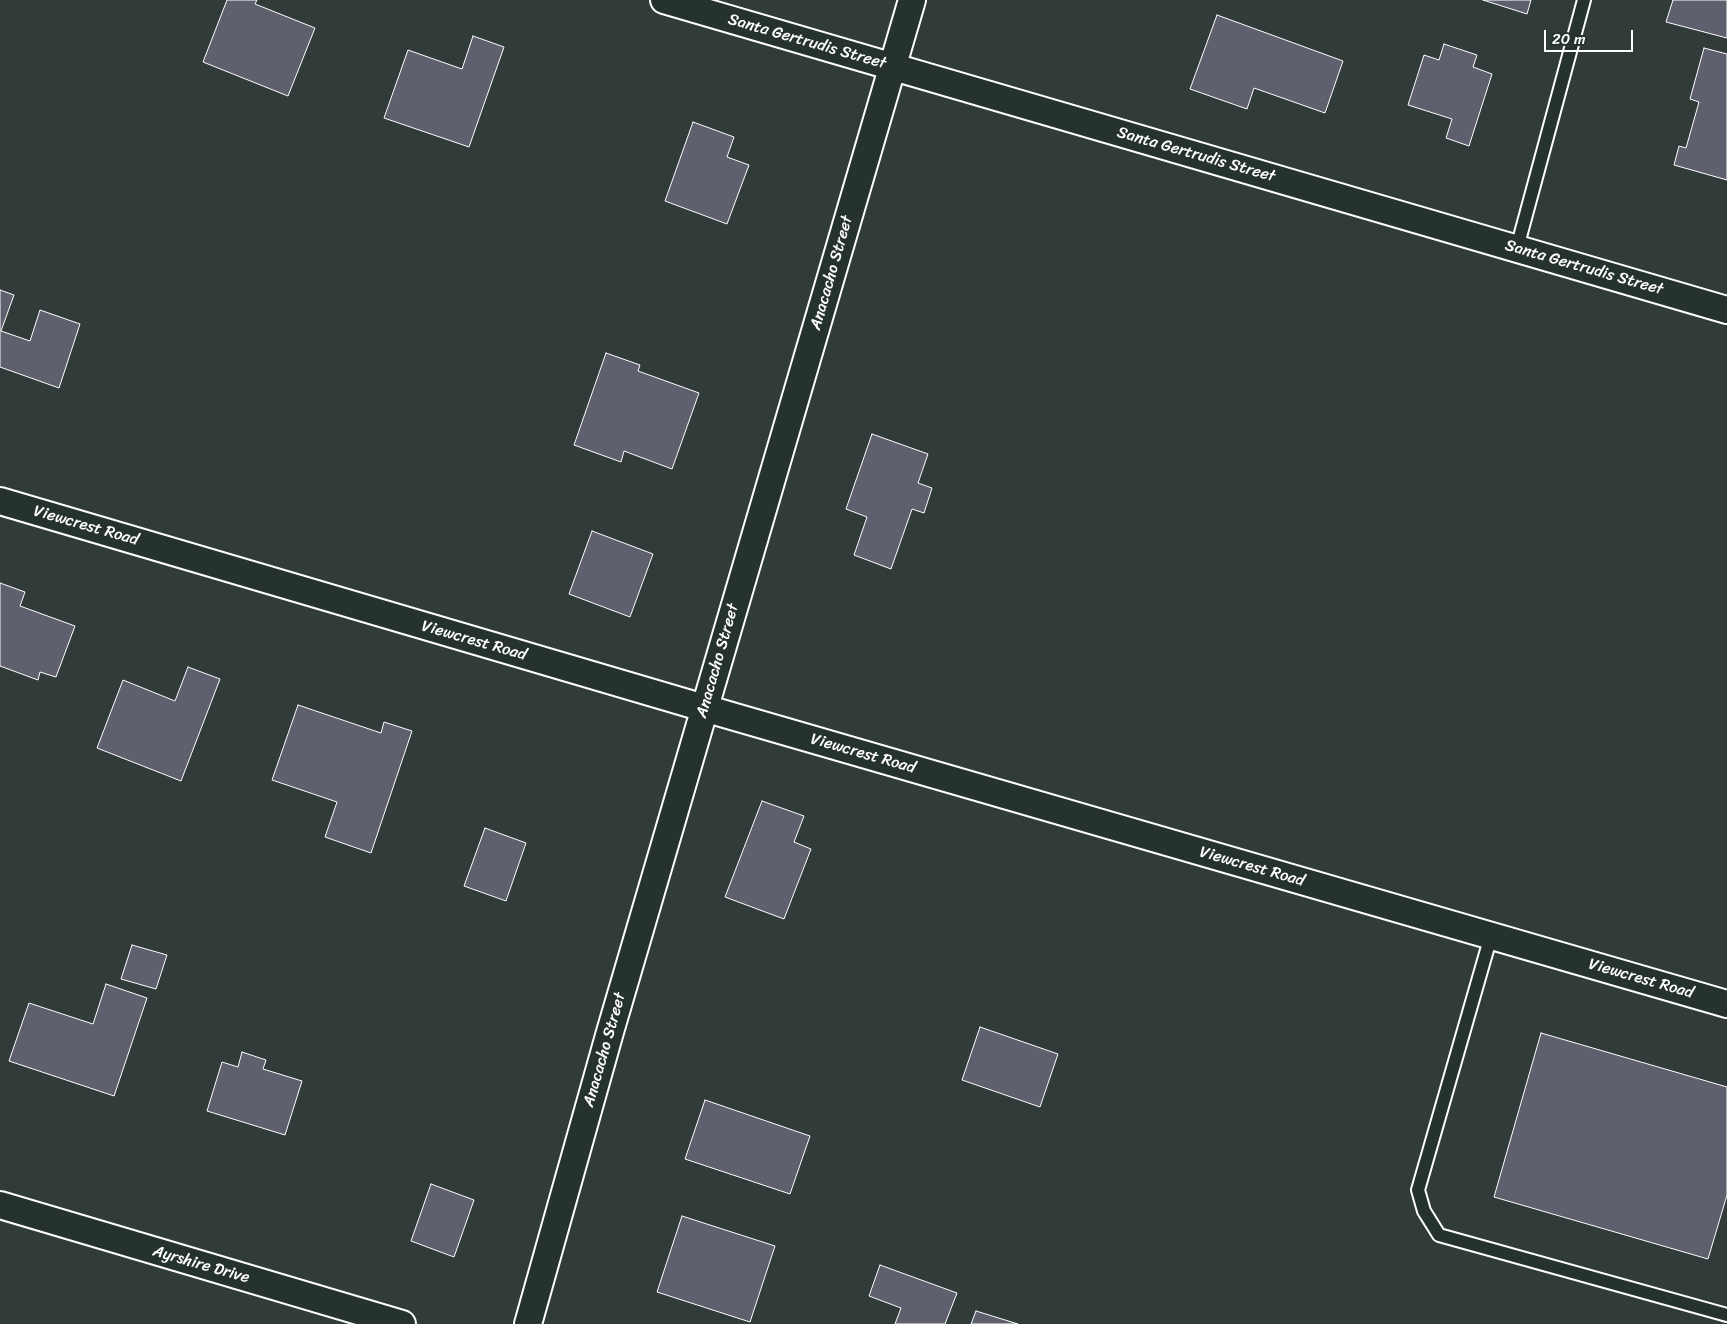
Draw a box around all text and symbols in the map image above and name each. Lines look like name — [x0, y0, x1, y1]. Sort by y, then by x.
street label: Santa Gertrudis Street — [726, 10, 888, 74]
scale bar — [1547, 20, 1636, 52]
text: 20 m — [1552, 26, 1586, 52]
street label: Santa Gertrudis Street — [1115, 123, 1277, 187]
street label: Anacacho Street — [806, 214, 858, 332]
street label: Santa Gertrudis Street — [1503, 236, 1665, 300]
street label: Viewcrest Road — [31, 502, 141, 550]
street label: Anacacho Street — [692, 602, 744, 720]
street label: Viewcrest Road — [419, 617, 529, 665]
street label: Viewcrest Road — [808, 730, 918, 778]
street label: Viewcrest Road — [1197, 843, 1307, 891]
street label: Viewcrest Road — [1586, 955, 1696, 1003]
street label: Anacacho Street — [579, 991, 631, 1109]
street label: Ayrshire Drive — [150, 1242, 252, 1288]

